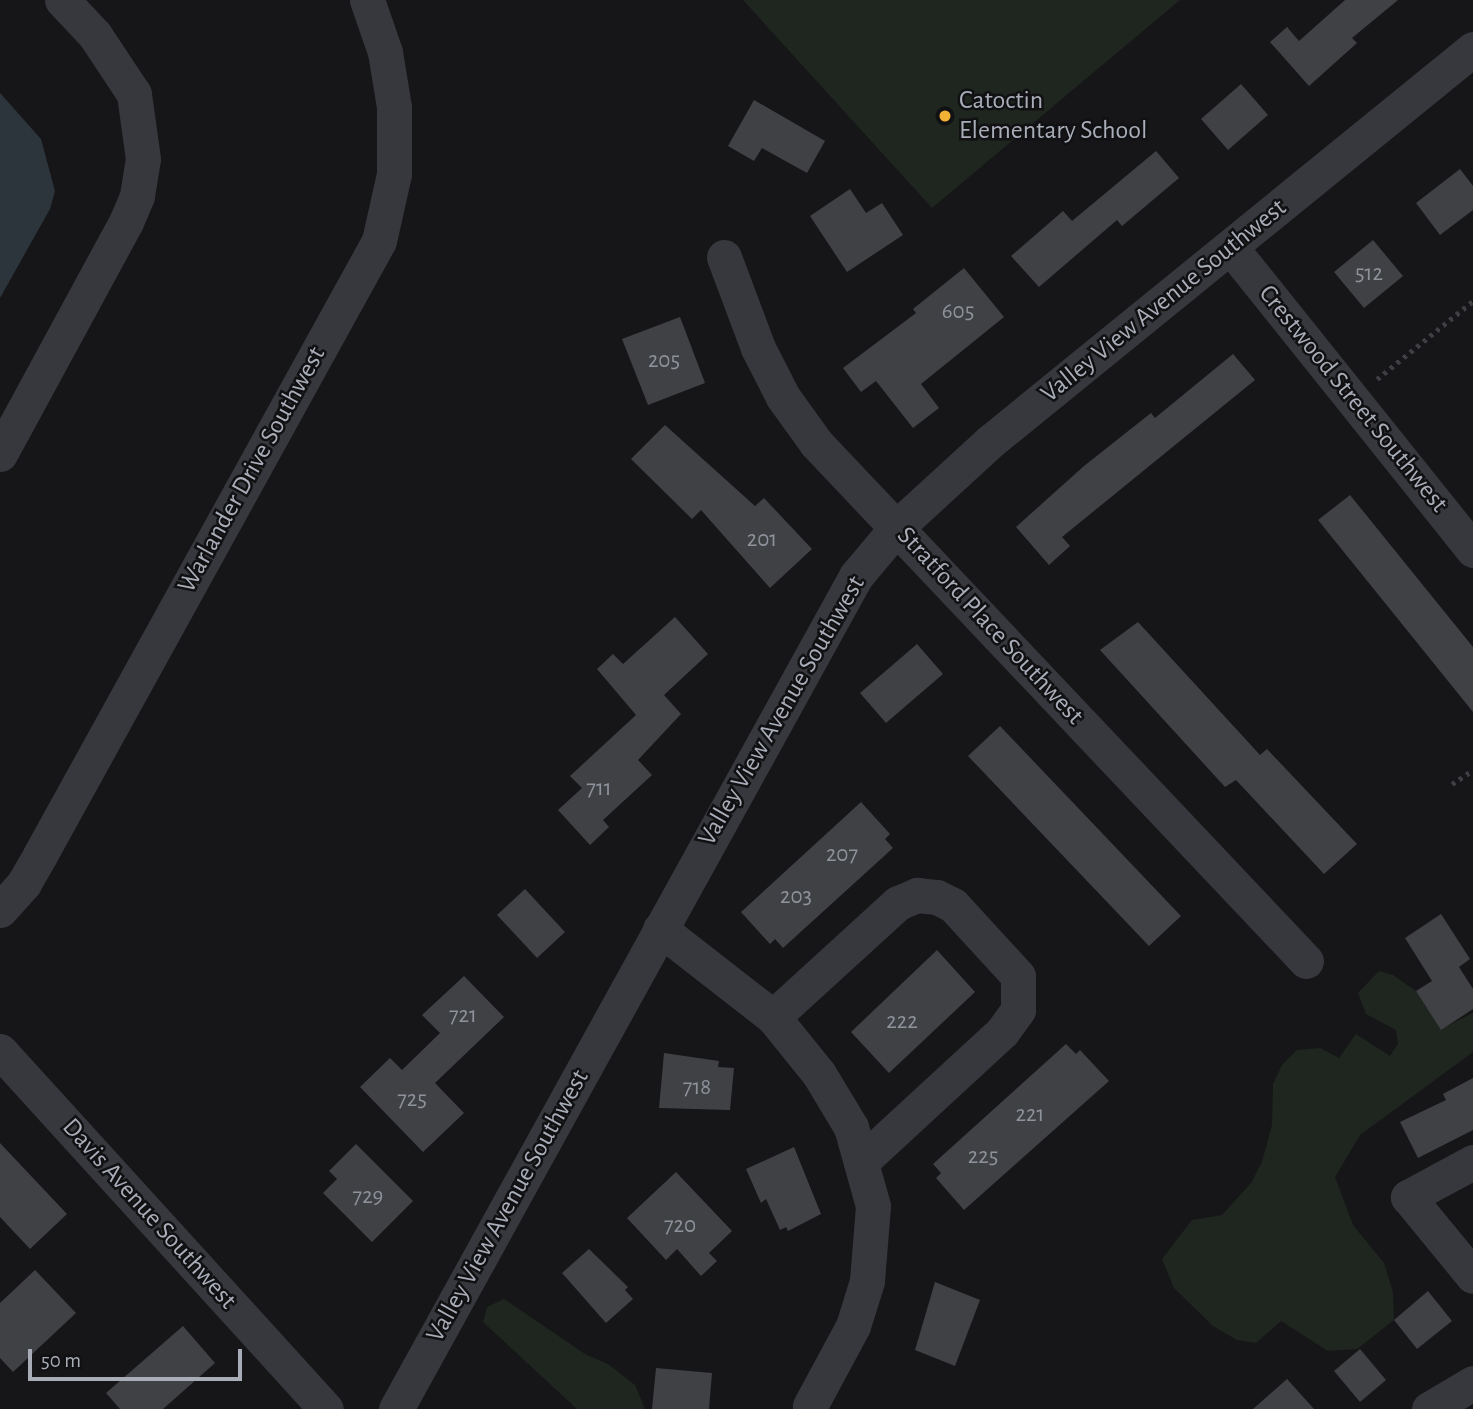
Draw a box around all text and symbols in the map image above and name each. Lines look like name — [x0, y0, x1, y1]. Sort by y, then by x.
place label: Catoctin Elementary School — [959, 85, 1147, 146]
marker: Catoctin Elementary School — [937, 108, 953, 124]
street label: Valley View Avenue Southwest — [1035, 192, 1293, 410]
house number: 512 — [1355, 260, 1383, 288]
street label: Crestwood Street Southwest — [1252, 279, 1454, 519]
house number: 605 — [942, 298, 974, 326]
street label: Warlander Drive Southwest — [171, 342, 333, 598]
house number: 205 — [648, 347, 680, 375]
street label: Stratford Place Southwest — [890, 520, 1090, 732]
house number: 201 — [747, 526, 777, 554]
street label: Valley View Avenue Southwest — [692, 570, 872, 852]
house number: 711 — [586, 775, 612, 803]
house number: 207 — [826, 841, 858, 869]
house number: 203 — [780, 883, 812, 911]
house number: 721 — [449, 1002, 477, 1030]
house number: 222 — [886, 1008, 918, 1036]
street label: Valley View Avenue Southwest — [420, 1064, 596, 1348]
house number: 718 — [683, 1074, 711, 1102]
house number: 725 — [397, 1086, 427, 1114]
house number: 221 — [1016, 1101, 1044, 1129]
street label: Davis Avenue Southwest — [55, 1112, 243, 1316]
house number: 225 — [968, 1143, 998, 1171]
house number: 729 — [353, 1183, 383, 1211]
house number: 720 — [664, 1212, 696, 1240]
scale bar — [32, 1336, 245, 1380]
text: 50 m — [41, 1350, 81, 1371]

